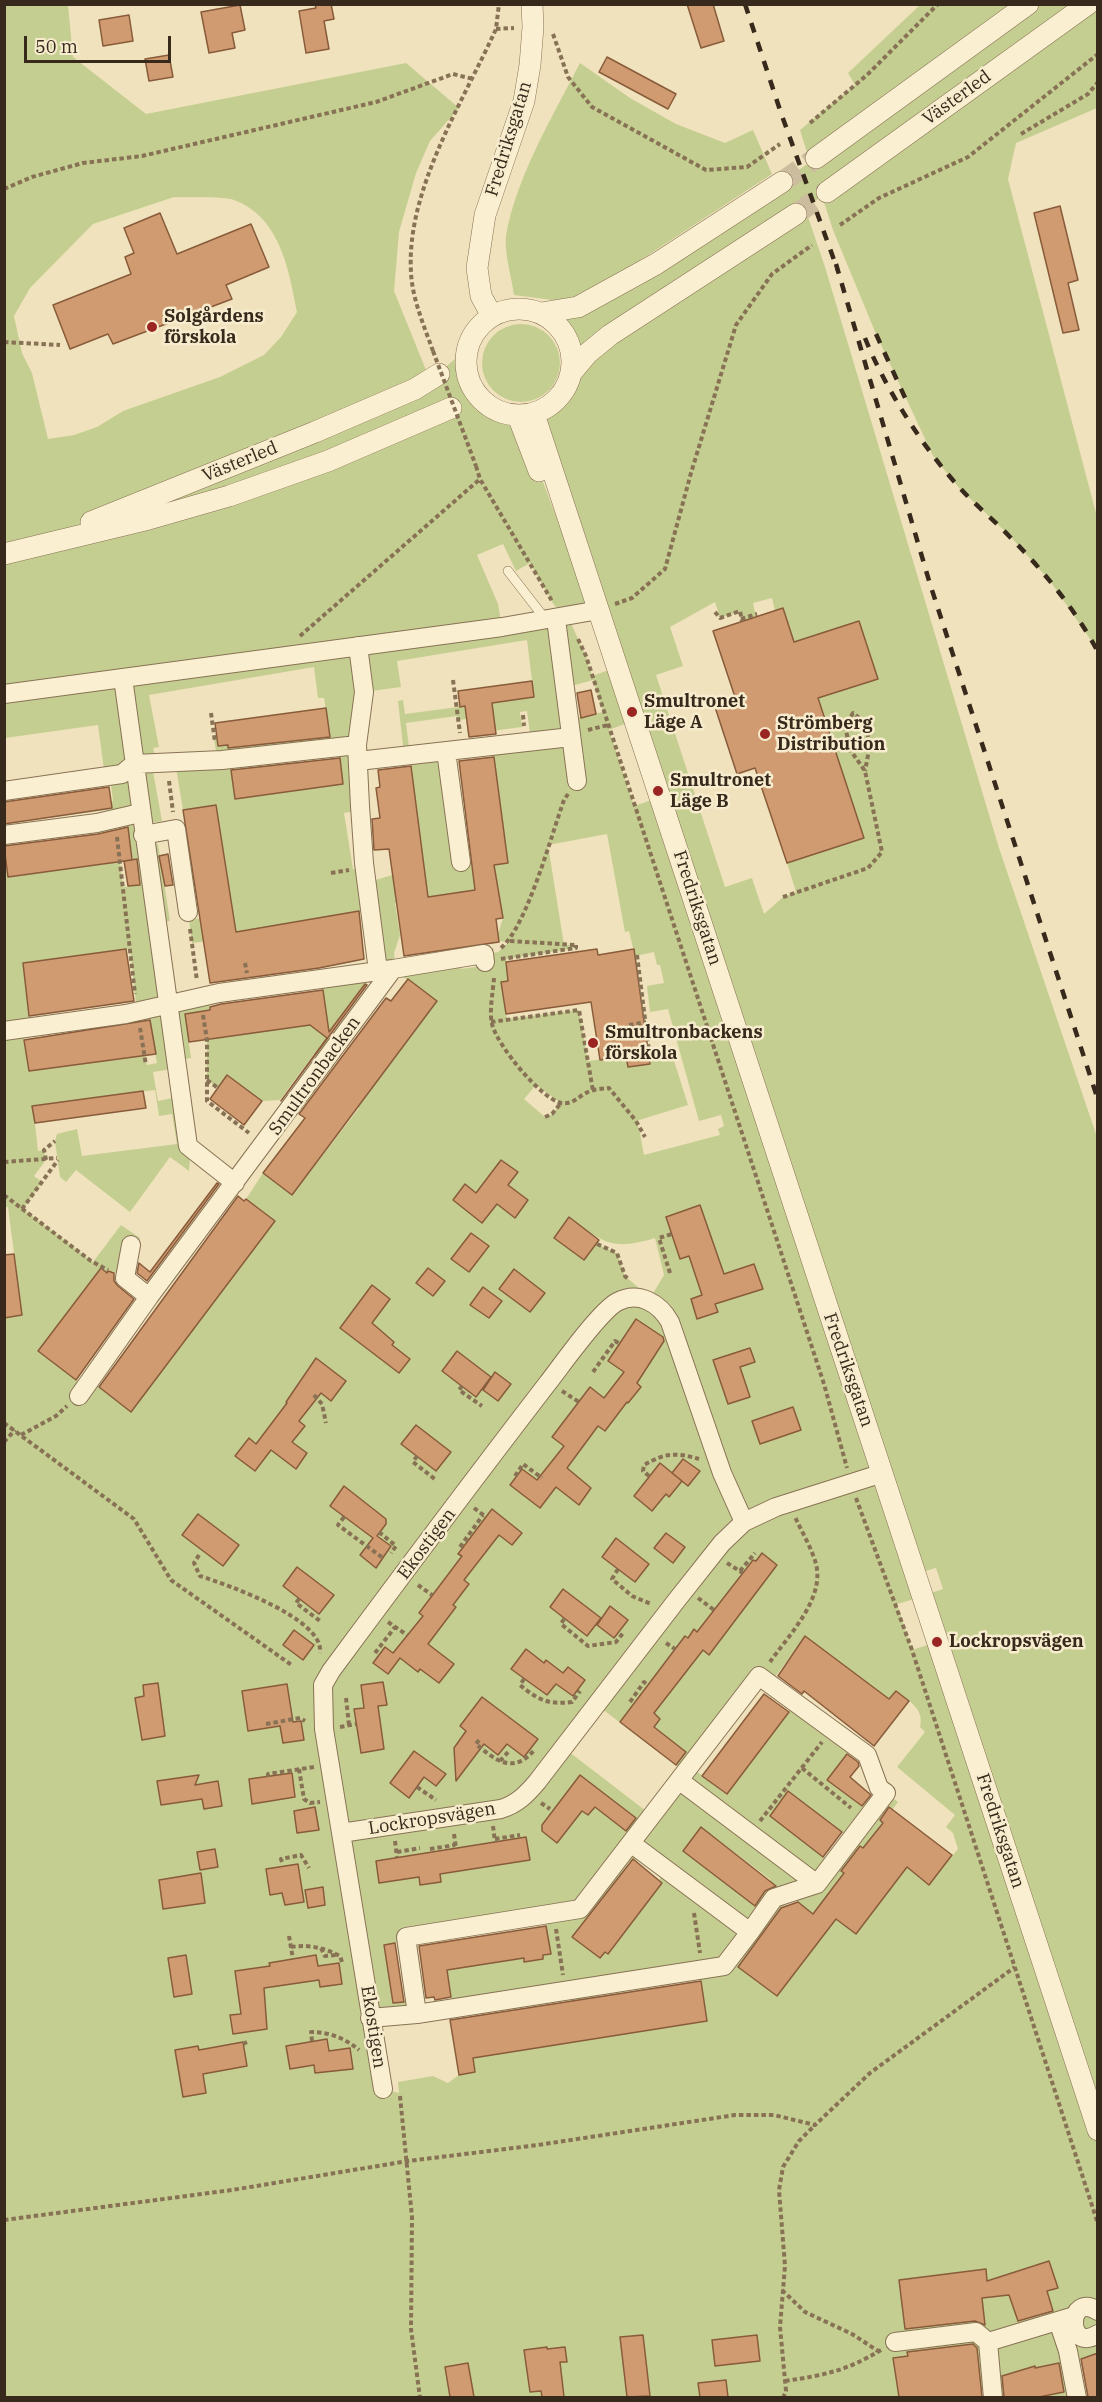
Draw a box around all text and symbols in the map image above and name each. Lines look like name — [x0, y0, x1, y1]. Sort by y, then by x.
scale bar — [27, 24, 174, 62]
text: 50 m — [35, 35, 78, 58]
street label: Västerled — [919, 66, 995, 130]
street label: Fredriksgatan — [481, 79, 537, 199]
place label: Solgårdens förskola — [164, 306, 264, 348]
marker: Solgårdens förskola — [145, 320, 159, 334]
street label: Västerled — [199, 437, 281, 487]
place label: Smultronet Läge A — [644, 691, 745, 734]
marker: Smultronet Läge A — [625, 705, 639, 719]
place label: Strömberg Distribution — [777, 713, 885, 756]
marker: Strömberg Distribution — [758, 727, 772, 741]
place label: Smultronet Läge B — [670, 770, 771, 812]
marker: Smultronet Läge B — [651, 784, 665, 798]
street label: Fredriksgatan — [668, 848, 726, 968]
street label: Smultronbacken — [265, 1012, 365, 1140]
place label: Smultronbackens förskola — [605, 1022, 763, 1064]
marker: Smultronbackens förskola — [586, 1036, 600, 1050]
street label: Fredriksgatan — [818, 1310, 878, 1430]
street label: Ekostigen — [393, 1504, 461, 1584]
place label: Lockropsvägen — [949, 1631, 1084, 1653]
marker: Lockropsvägen — [930, 1635, 944, 1649]
street label: Fredriksgatan — [971, 1771, 1029, 1891]
street label: Lockropsvägen — [367, 1798, 497, 1840]
street label: Ekostigen — [356, 1984, 390, 2070]

